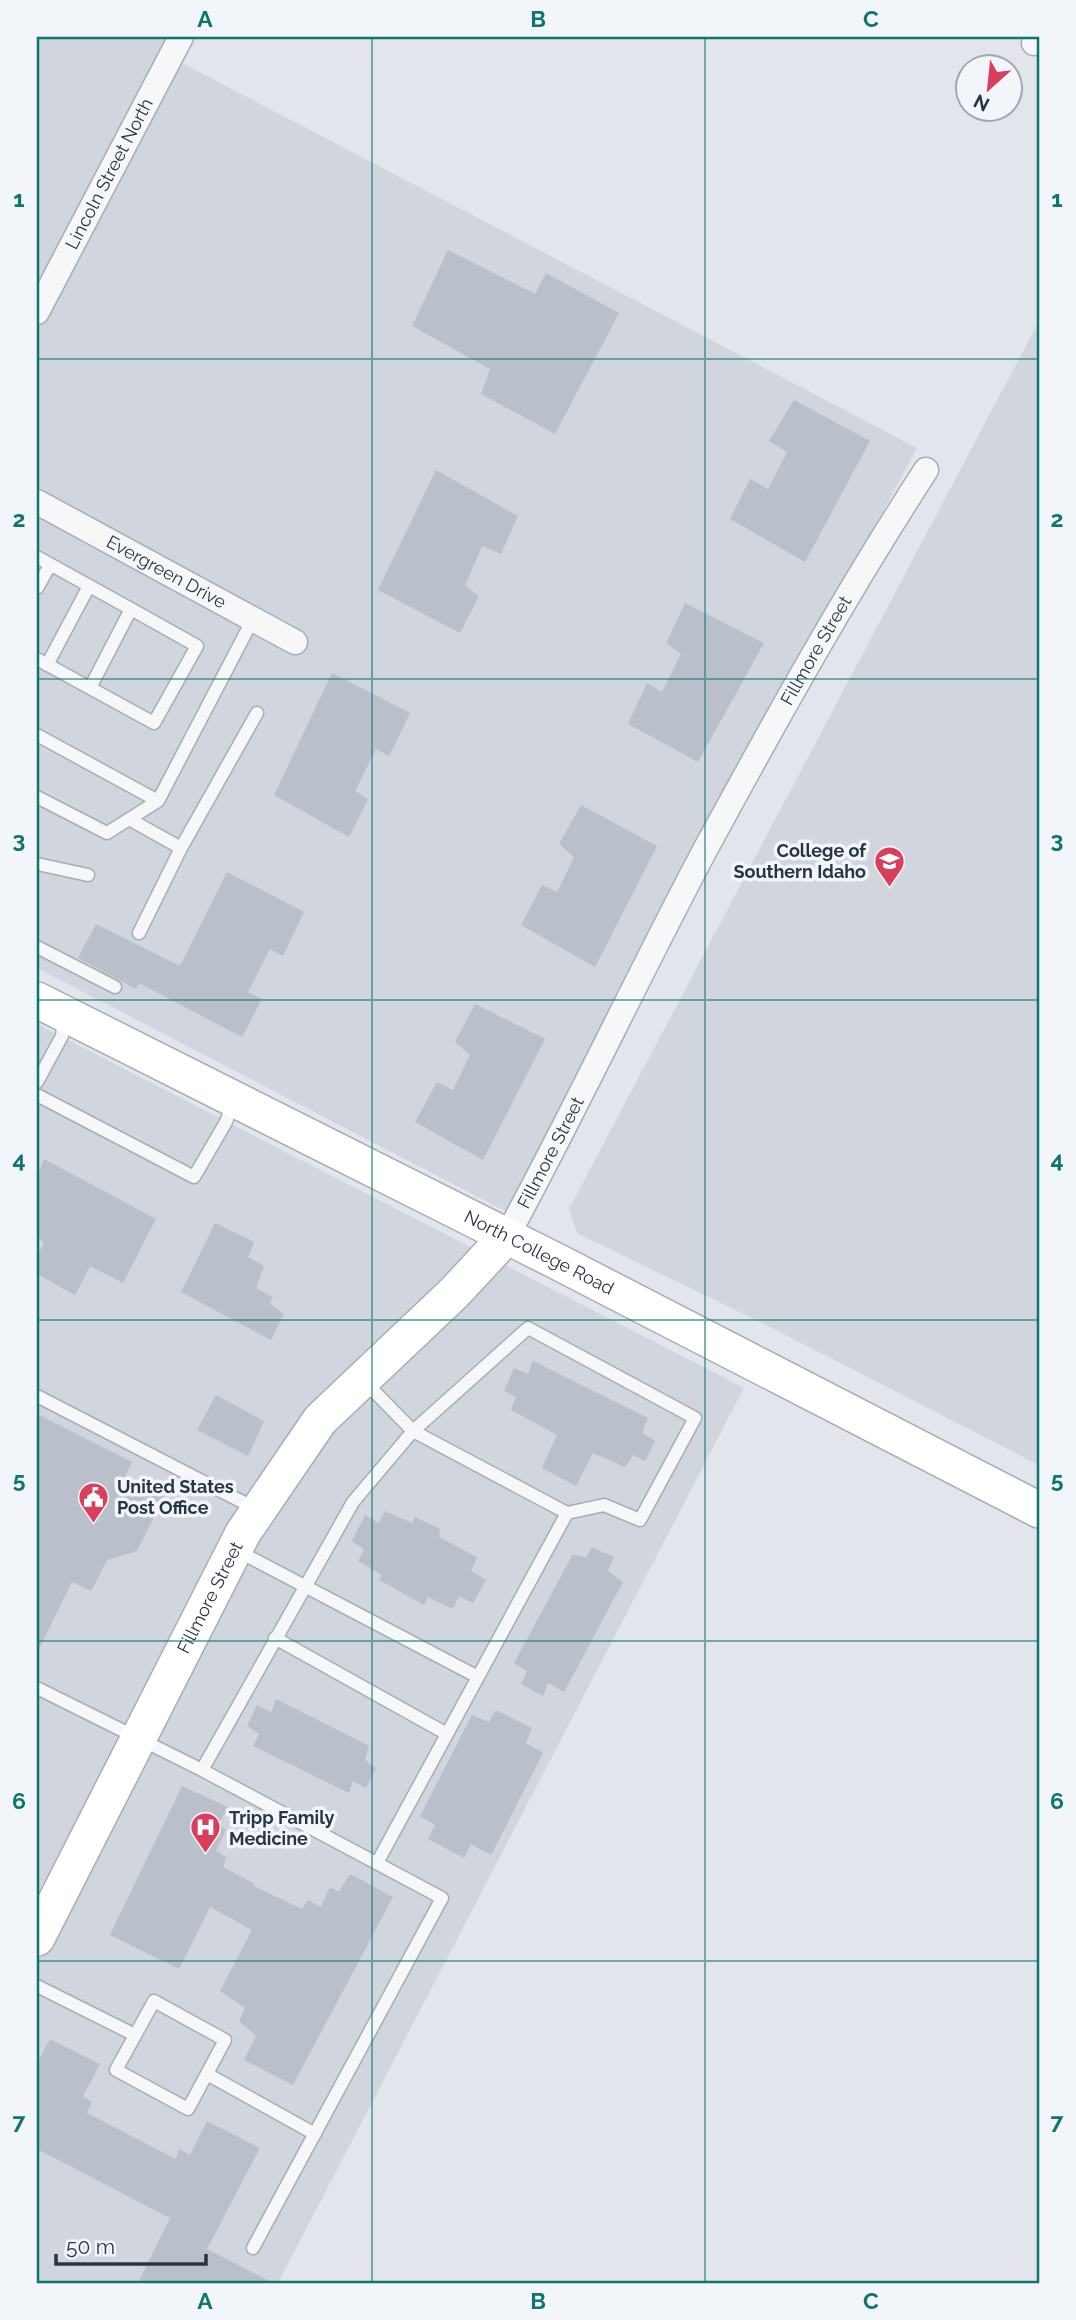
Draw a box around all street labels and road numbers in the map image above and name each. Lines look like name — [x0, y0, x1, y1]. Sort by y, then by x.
street label: Lincoln Street North — [61, 95, 157, 253]
street label: Evergreen Drive — [103, 531, 230, 613]
street label: Fillmore Street — [776, 592, 855, 709]
street label: Fillmore Street — [513, 1093, 588, 1212]
street label: North College Road — [461, 1206, 618, 1299]
street label: Fillmore Street — [173, 1538, 247, 1657]

